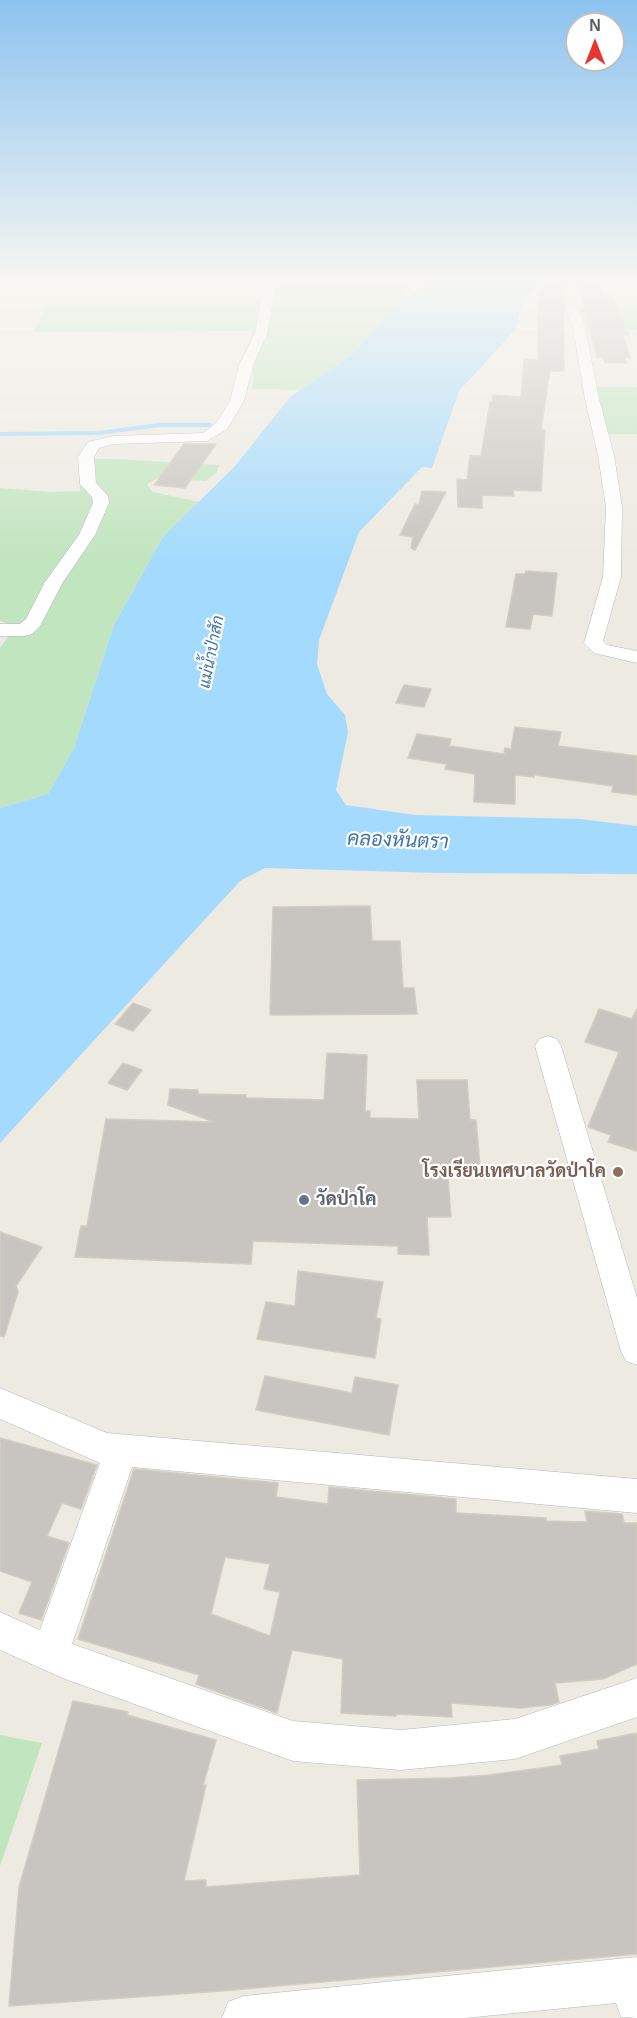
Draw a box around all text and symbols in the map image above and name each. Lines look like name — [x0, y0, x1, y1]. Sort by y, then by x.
north arrow — [565, 12, 625, 72]
text: N — [589, 17, 601, 34]
water label: แม่น้ำป่าสัก — [196, 614, 228, 690]
water label: คลองหันตรา — [347, 827, 449, 855]
place label: โรงเรียนเทศบาลวัดป่าโค — [422, 1161, 606, 1183]
marker: โรงเรียนเทศบาลวัดป่าโค — [611, 1165, 625, 1179]
place label: วัดป่าโค — [316, 1189, 376, 1211]
marker: วัดป่าโค — [297, 1193, 311, 1207]

